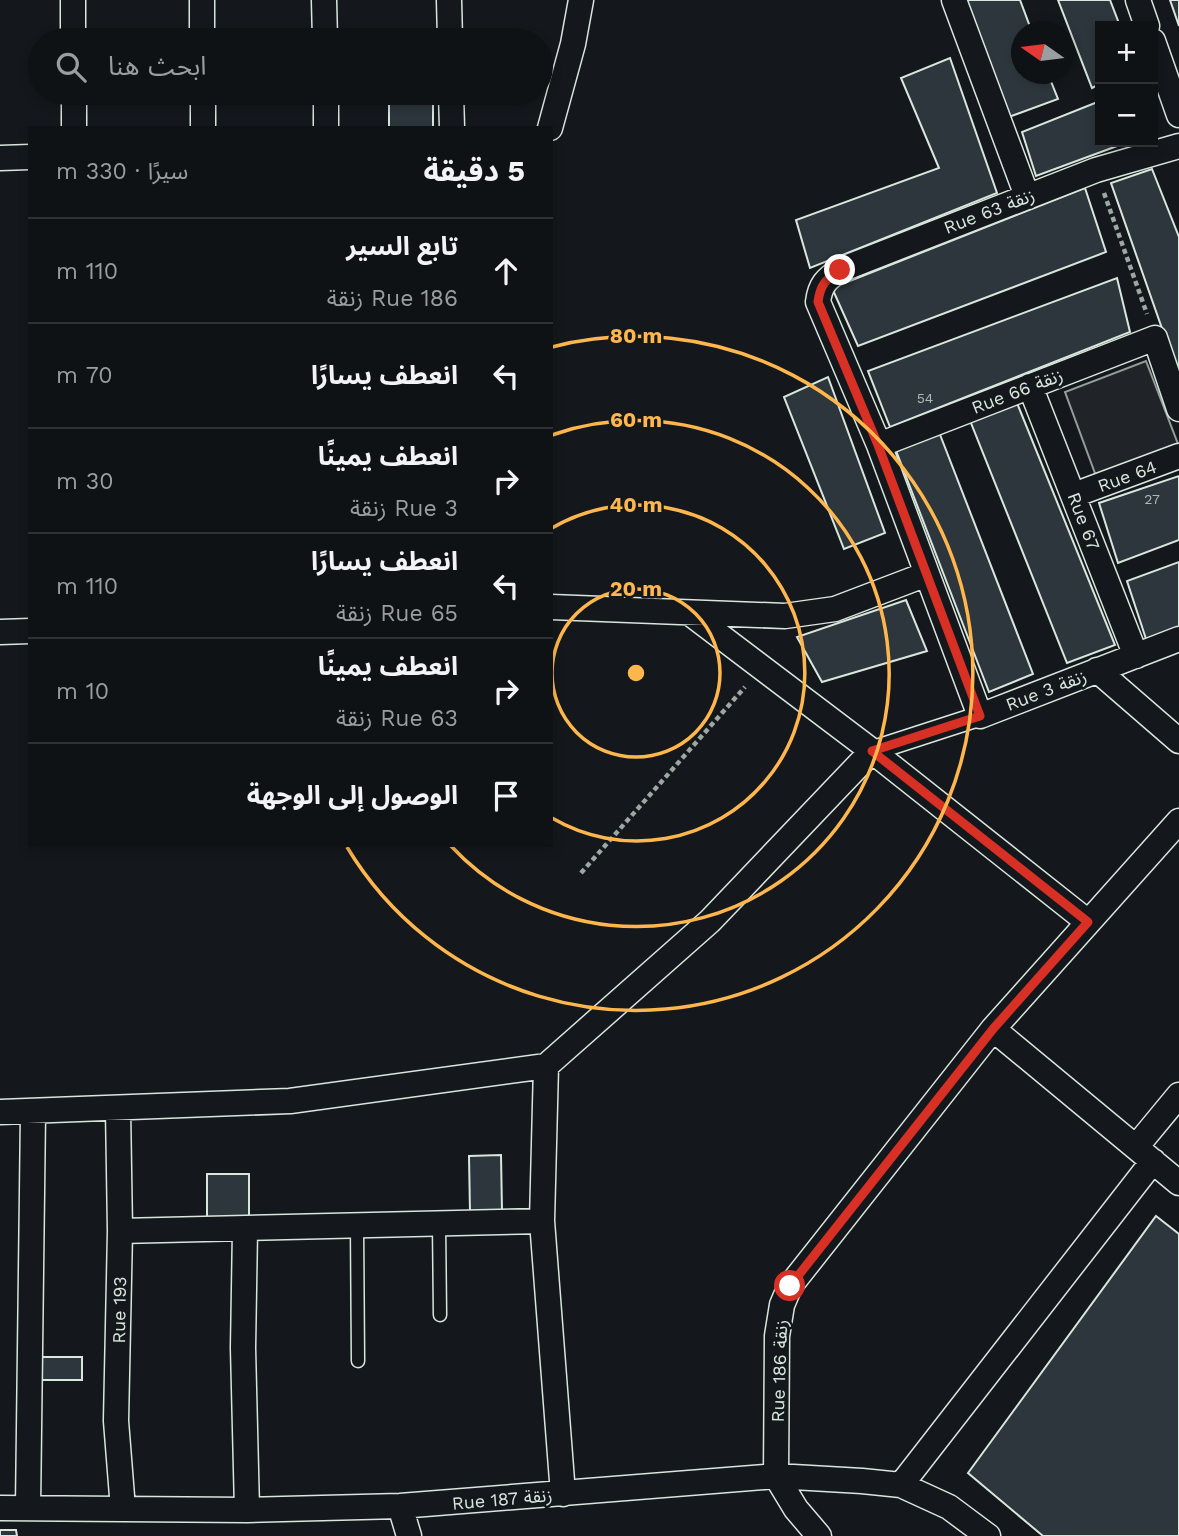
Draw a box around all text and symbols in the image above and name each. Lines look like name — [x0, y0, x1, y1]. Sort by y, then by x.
north arrow — [1011, 21, 1074, 84]
map controls — [1095, 21, 1158, 147]
button: + — [1095, 21, 1158, 84]
search box — [28, 28, 553, 105]
icon: search — [52, 48, 90, 86]
text: ابحث هنا — [108, 51, 206, 81]
button: − — [1095, 84, 1158, 147]
text: 5 دقيقة — [423, 153, 525, 188]
text: سيرًا · 330 m — [56, 158, 188, 185]
street label: Rue 63 زنقة — [941, 184, 1038, 239]
text: تابع السير — [346, 231, 458, 261]
icon: ahead — [487, 252, 525, 290]
route end — [824, 254, 855, 285]
text: 110 m — [56, 258, 118, 285]
text: Rue 186 زنقة — [327, 285, 458, 312]
text: 80 m — [610, 323, 662, 348]
icon: left — [487, 357, 525, 395]
text: انعطف يسارًا — [311, 360, 458, 390]
text: 70 m — [56, 362, 113, 389]
street label: Rue 66 زنقة — [968, 364, 1066, 419]
house number: 54 — [917, 390, 933, 406]
text: 60 m — [610, 407, 662, 432]
text: انعطف يمينًا — [318, 441, 458, 471]
street label: Rue 64 — [1095, 456, 1159, 496]
icon: right — [487, 462, 525, 500]
text: 30 m — [56, 468, 113, 495]
street label: Rue 67 — [1063, 489, 1105, 553]
house number: 27 — [1144, 491, 1160, 507]
text: 40 m — [610, 492, 662, 517]
text: Rue 3 زنقة — [350, 495, 458, 522]
text: انعطف يسارًا — [311, 546, 458, 576]
icon: left — [487, 567, 525, 605]
text: 110 m — [56, 573, 118, 600]
text: 20 m — [610, 576, 662, 601]
text: Rue 65 زنقة — [336, 600, 458, 627]
text: انعطف يمينًا — [318, 651, 458, 681]
centre of rings — [624, 661, 648, 685]
street label: Rue 3 زنقة — [1003, 665, 1090, 716]
icon: right — [487, 672, 525, 710]
text: 10 m — [56, 678, 109, 705]
text: Rue 63 زنقة — [336, 705, 458, 732]
icon: arrive — [487, 777, 525, 815]
text: الوصول إلى الوجهة — [247, 780, 458, 810]
route start — [774, 1270, 805, 1301]
street label: Rue 193 — [108, 1276, 130, 1344]
street label: Rue 186 زنقة — [767, 1319, 792, 1423]
street label: Rue 187 زنقة — [451, 1484, 553, 1515]

